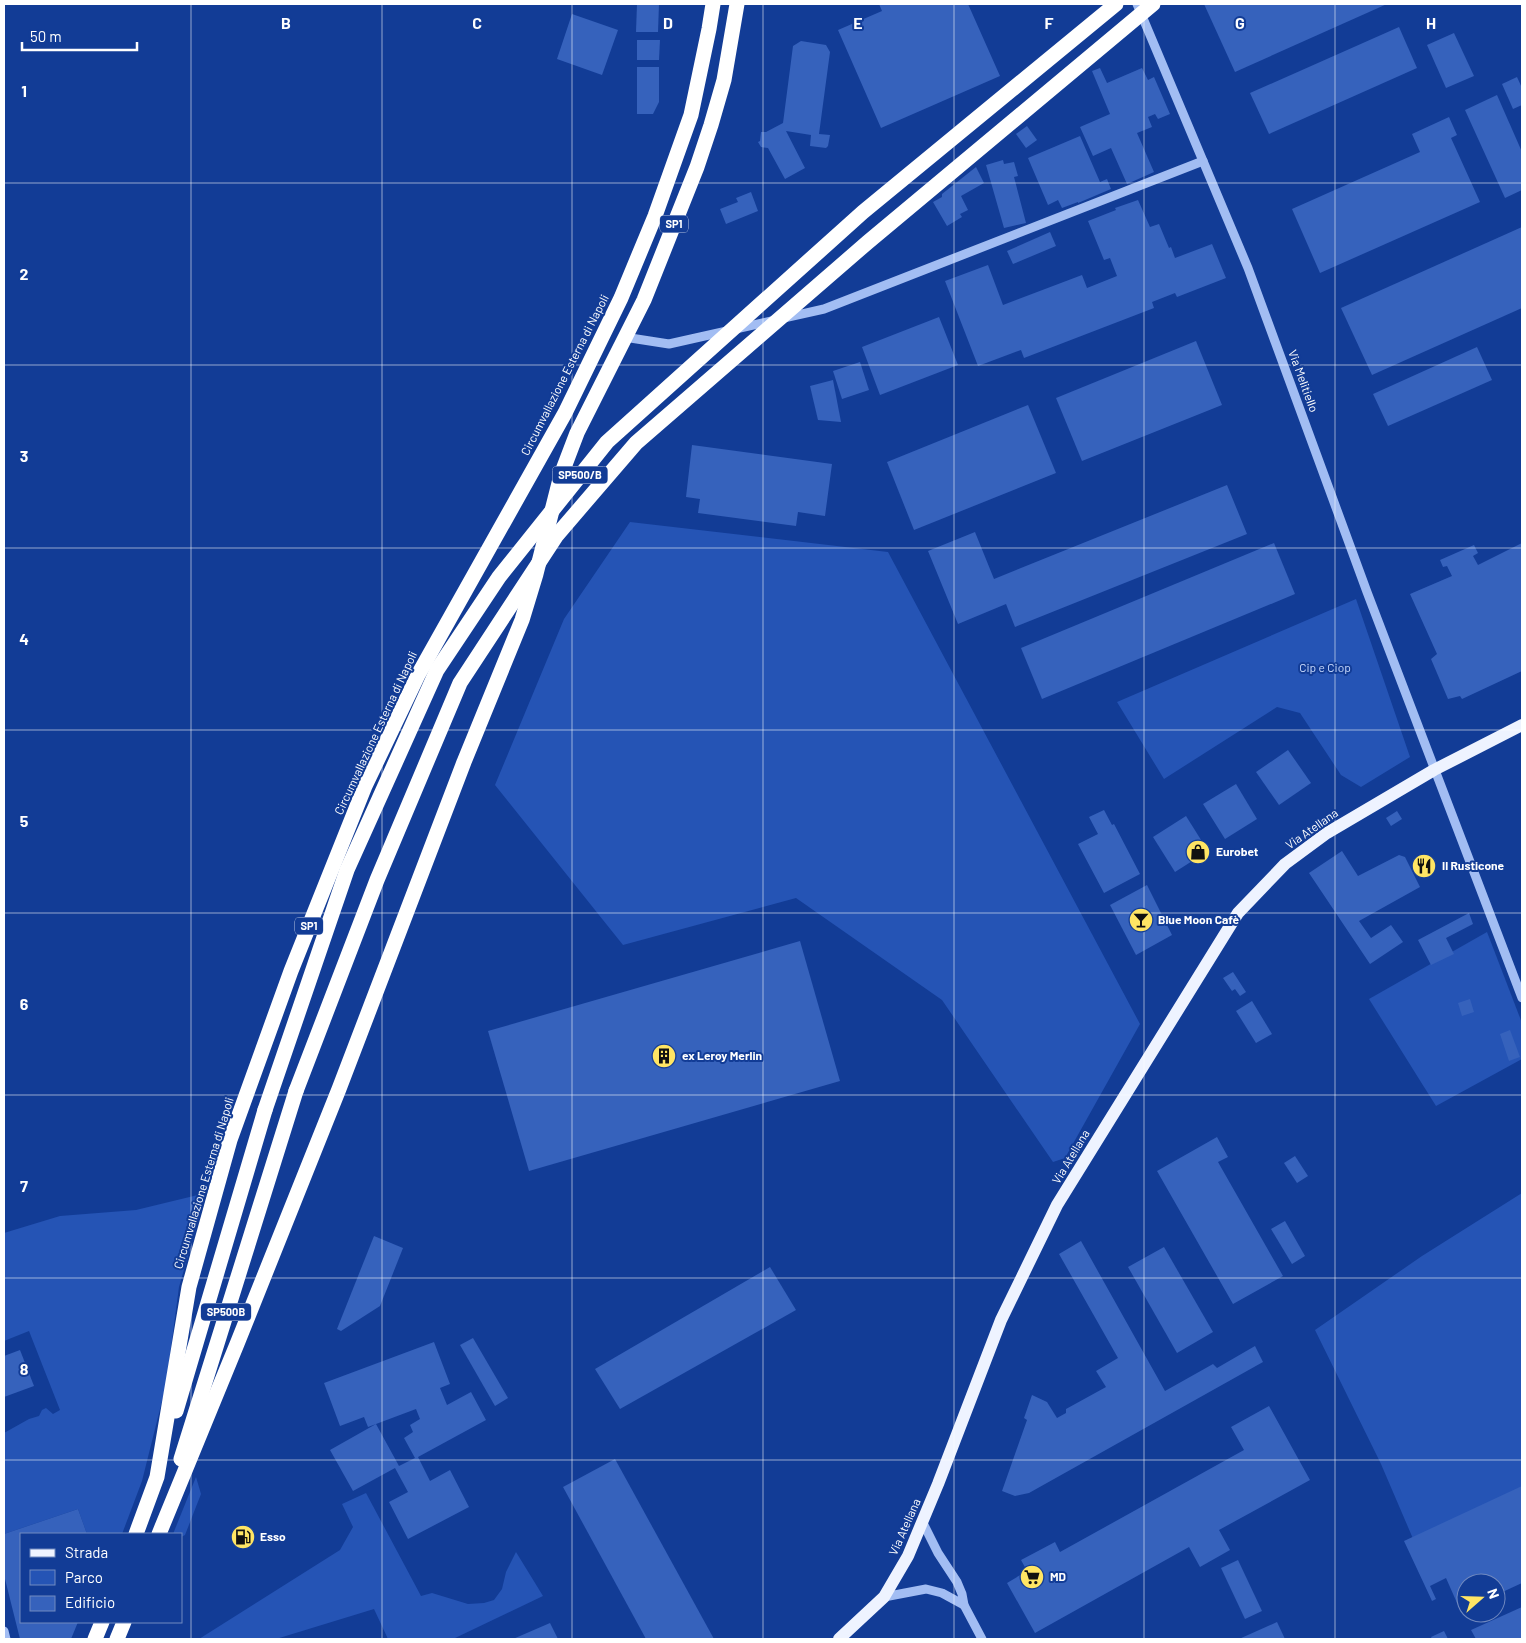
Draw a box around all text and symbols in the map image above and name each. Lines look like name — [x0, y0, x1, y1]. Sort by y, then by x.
text: B — [281, 13, 291, 32]
text: C — [472, 13, 482, 32]
text: D — [663, 13, 673, 32]
text: E — [853, 13, 863, 32]
text: F — [1045, 13, 1054, 32]
text: G — [1235, 13, 1245, 32]
text: H — [1426, 13, 1436, 32]
scale bar — [22, 20, 138, 52]
text: 50 m — [30, 27, 62, 45]
text: 1 — [21, 81, 27, 100]
road number: SP1 — [660, 215, 688, 232]
text: 2 — [20, 264, 29, 283]
street label: Circumvallazione Esterna di Napoli — [517, 292, 611, 457]
street label: Via Melitiello — [1286, 348, 1322, 414]
text: 3 — [20, 446, 28, 465]
road number: SP500/B — [552, 466, 608, 484]
text: 4 — [19, 629, 29, 648]
street label: Circumvallazione Esterna di Napoli — [331, 649, 419, 817]
park label: Cip e Ciop — [1299, 660, 1351, 674]
street label: Via Atellana — [1283, 805, 1340, 851]
text: 5 — [20, 811, 29, 830]
shop icon: Eurobet — [1185, 839, 1211, 865]
place label: Eurobet — [1216, 844, 1259, 858]
restaurant icon: Il Rusticone — [1411, 853, 1437, 879]
place label: Il Rusticone — [1442, 858, 1505, 872]
bar icon: Blue Moon Cafè — [1128, 907, 1154, 933]
place label: Blue Moon Cafè — [1158, 912, 1240, 926]
road number: SP1 — [295, 918, 323, 934]
text: 6 — [20, 994, 29, 1013]
building icon: ex Leroy Merlin — [651, 1043, 677, 1069]
place label: ex Leroy Merlin — [682, 1048, 762, 1062]
street label: Circumvallazione Esterna di Napoli — [170, 1095, 236, 1270]
street label: Via Atellana — [1049, 1127, 1092, 1186]
text: 7 — [20, 1176, 28, 1195]
road number: SP500B — [201, 1304, 251, 1320]
text: 8 — [20, 1359, 29, 1378]
street label: Via Atellana — [885, 1496, 923, 1557]
fuel station icon: Esso — [230, 1524, 256, 1550]
place label: Esso — [260, 1529, 286, 1543]
legend — [20, 1533, 182, 1623]
text: Strada — [65, 1543, 108, 1561]
supermarket icon: MD — [1019, 1564, 1045, 1590]
text: Parco — [65, 1568, 103, 1586]
place label: MD — [1050, 1569, 1066, 1583]
north arrow — [1456, 1573, 1506, 1623]
text: N — [1484, 1586, 1503, 1601]
text: Edificio — [65, 1593, 115, 1611]

